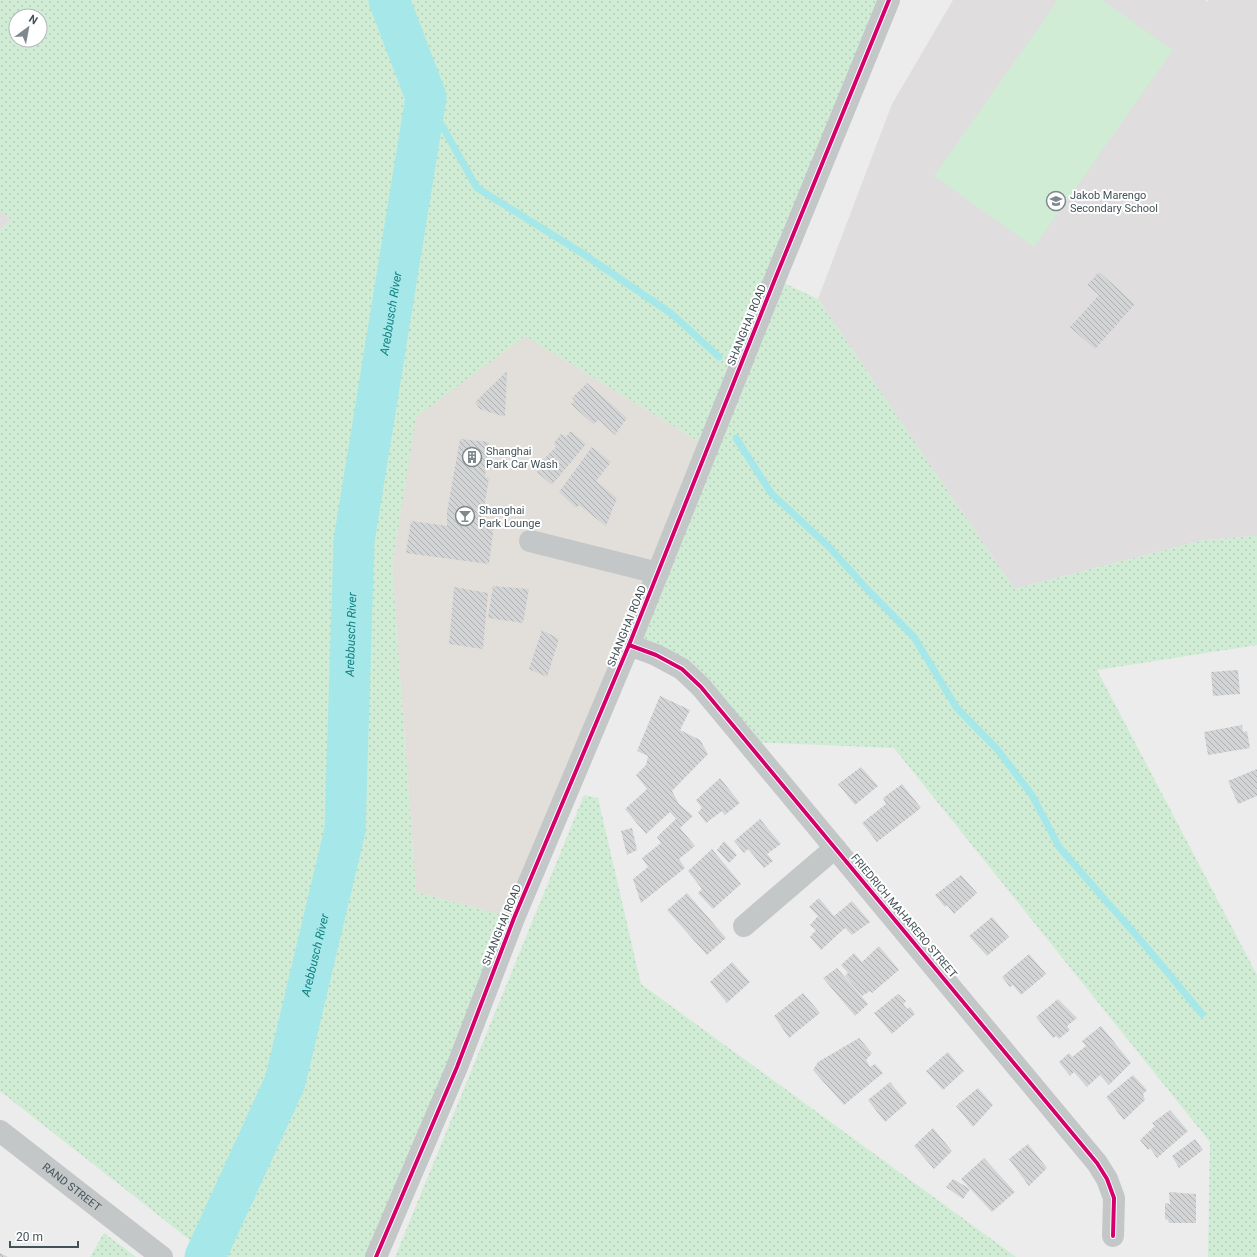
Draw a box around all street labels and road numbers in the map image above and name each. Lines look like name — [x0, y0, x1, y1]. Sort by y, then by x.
street label: SHANGHAI ROAD — [725, 282, 769, 368]
street label: SHANGHAI ROAD — [605, 583, 649, 669]
street label: FRIEDRICH MAHARERO STREET — [848, 851, 960, 981]
street label: SHANGHAI ROAD — [480, 882, 524, 968]
street label: RAND STREET — [40, 1160, 104, 1214]

